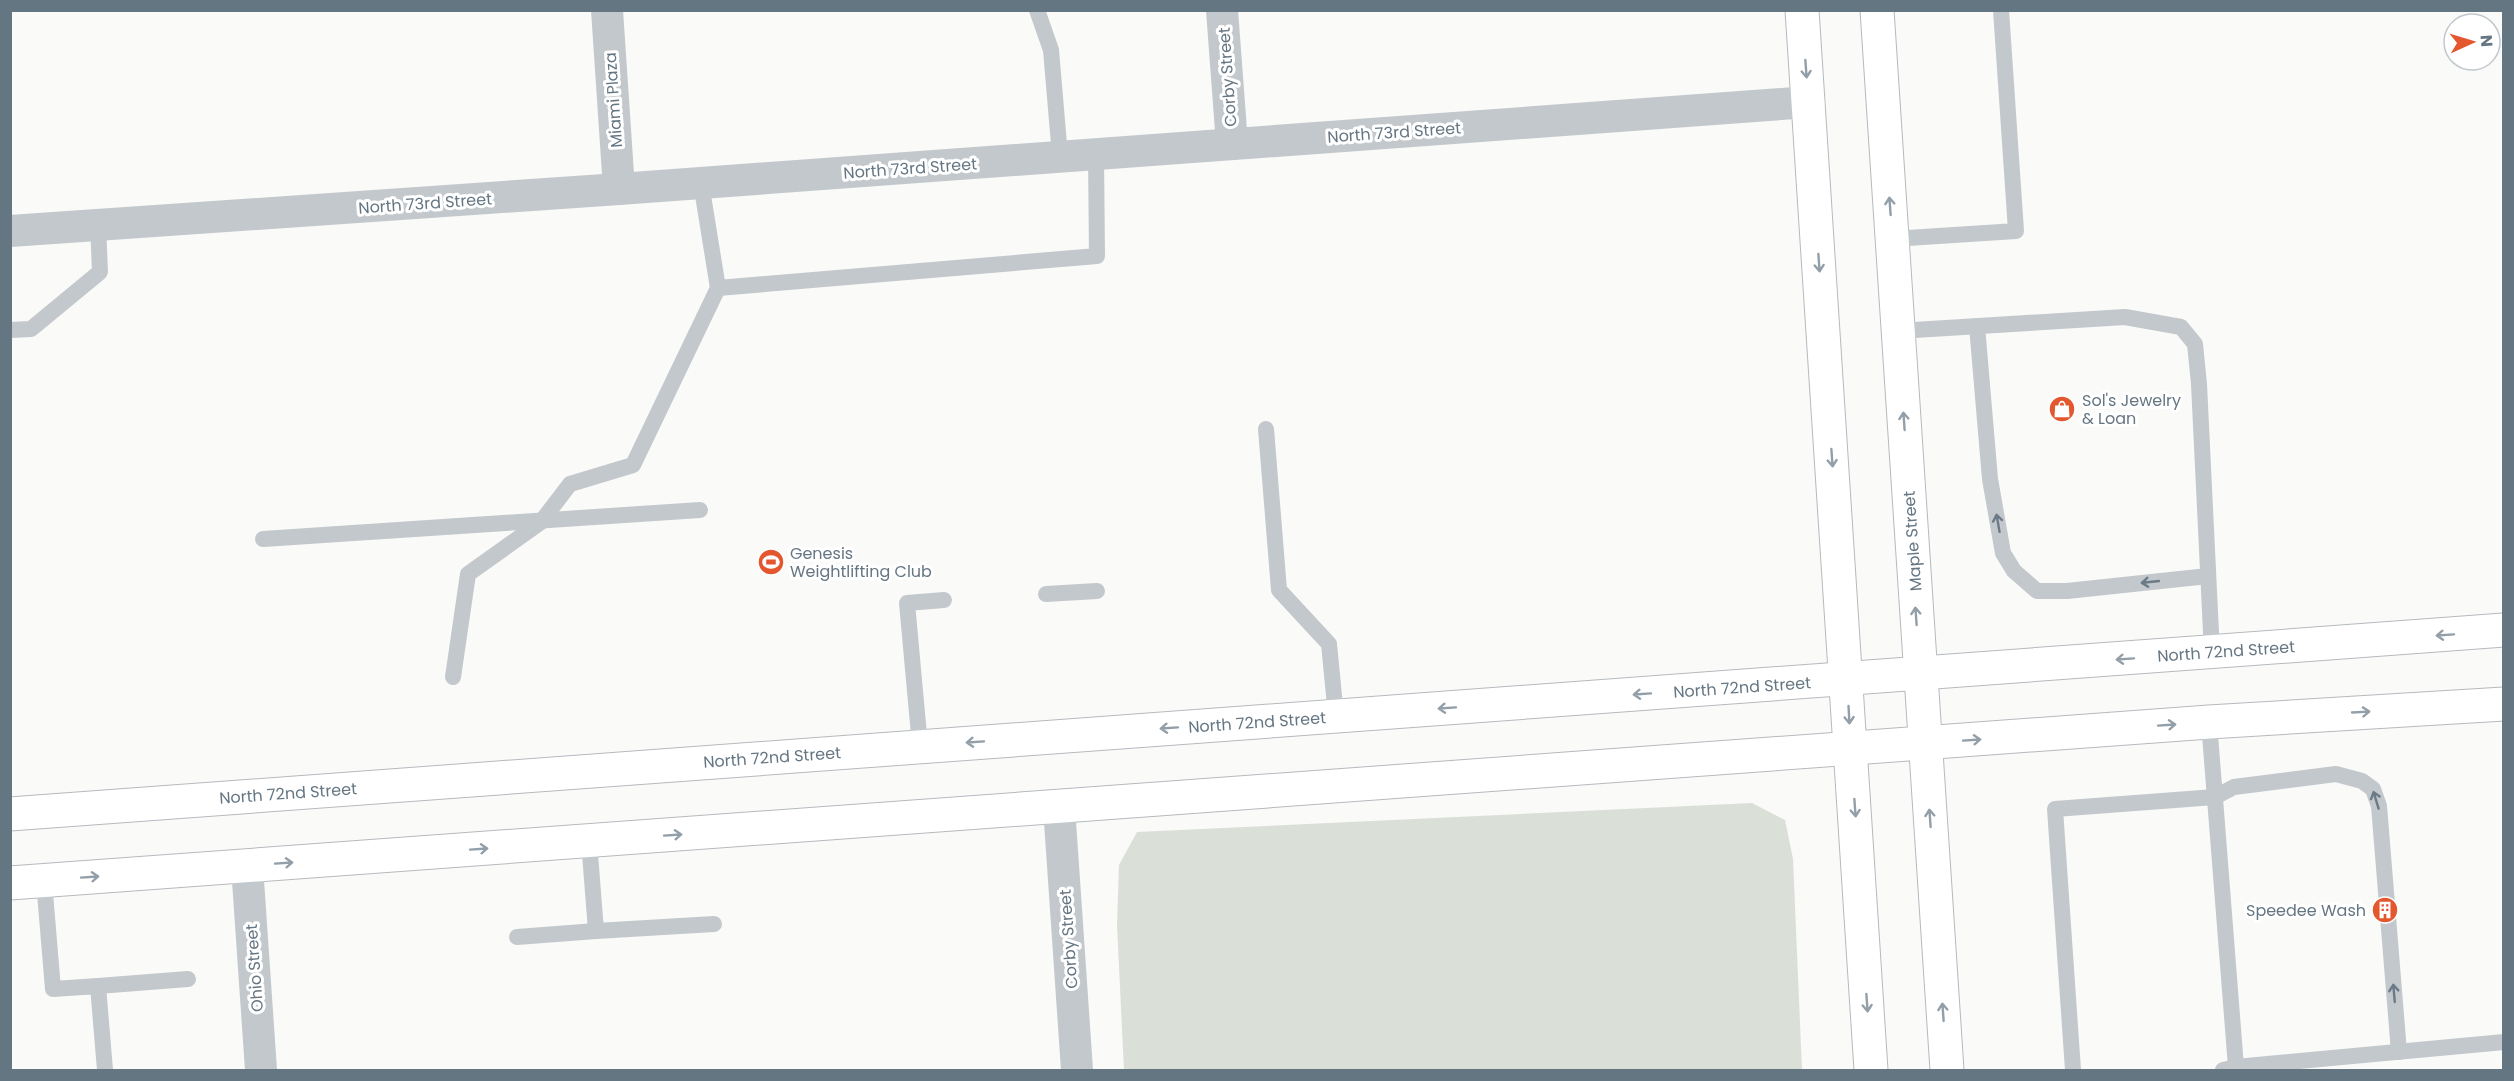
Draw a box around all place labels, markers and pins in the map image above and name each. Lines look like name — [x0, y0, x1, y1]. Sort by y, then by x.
place label: Sol's Jewelry & Loan — [2082, 389, 2181, 430]
shop icon: Sol's Jewelry & Loan — [2047, 394, 2077, 424]
place label: Genesis Weightlifting Club — [790, 542, 932, 583]
sports icon: Genesis Weightlifting Club — [756, 547, 786, 577]
building icon: Speedee Wash — [2370, 895, 2400, 925]
place label: Speedee Wash — [2246, 899, 2366, 922]

